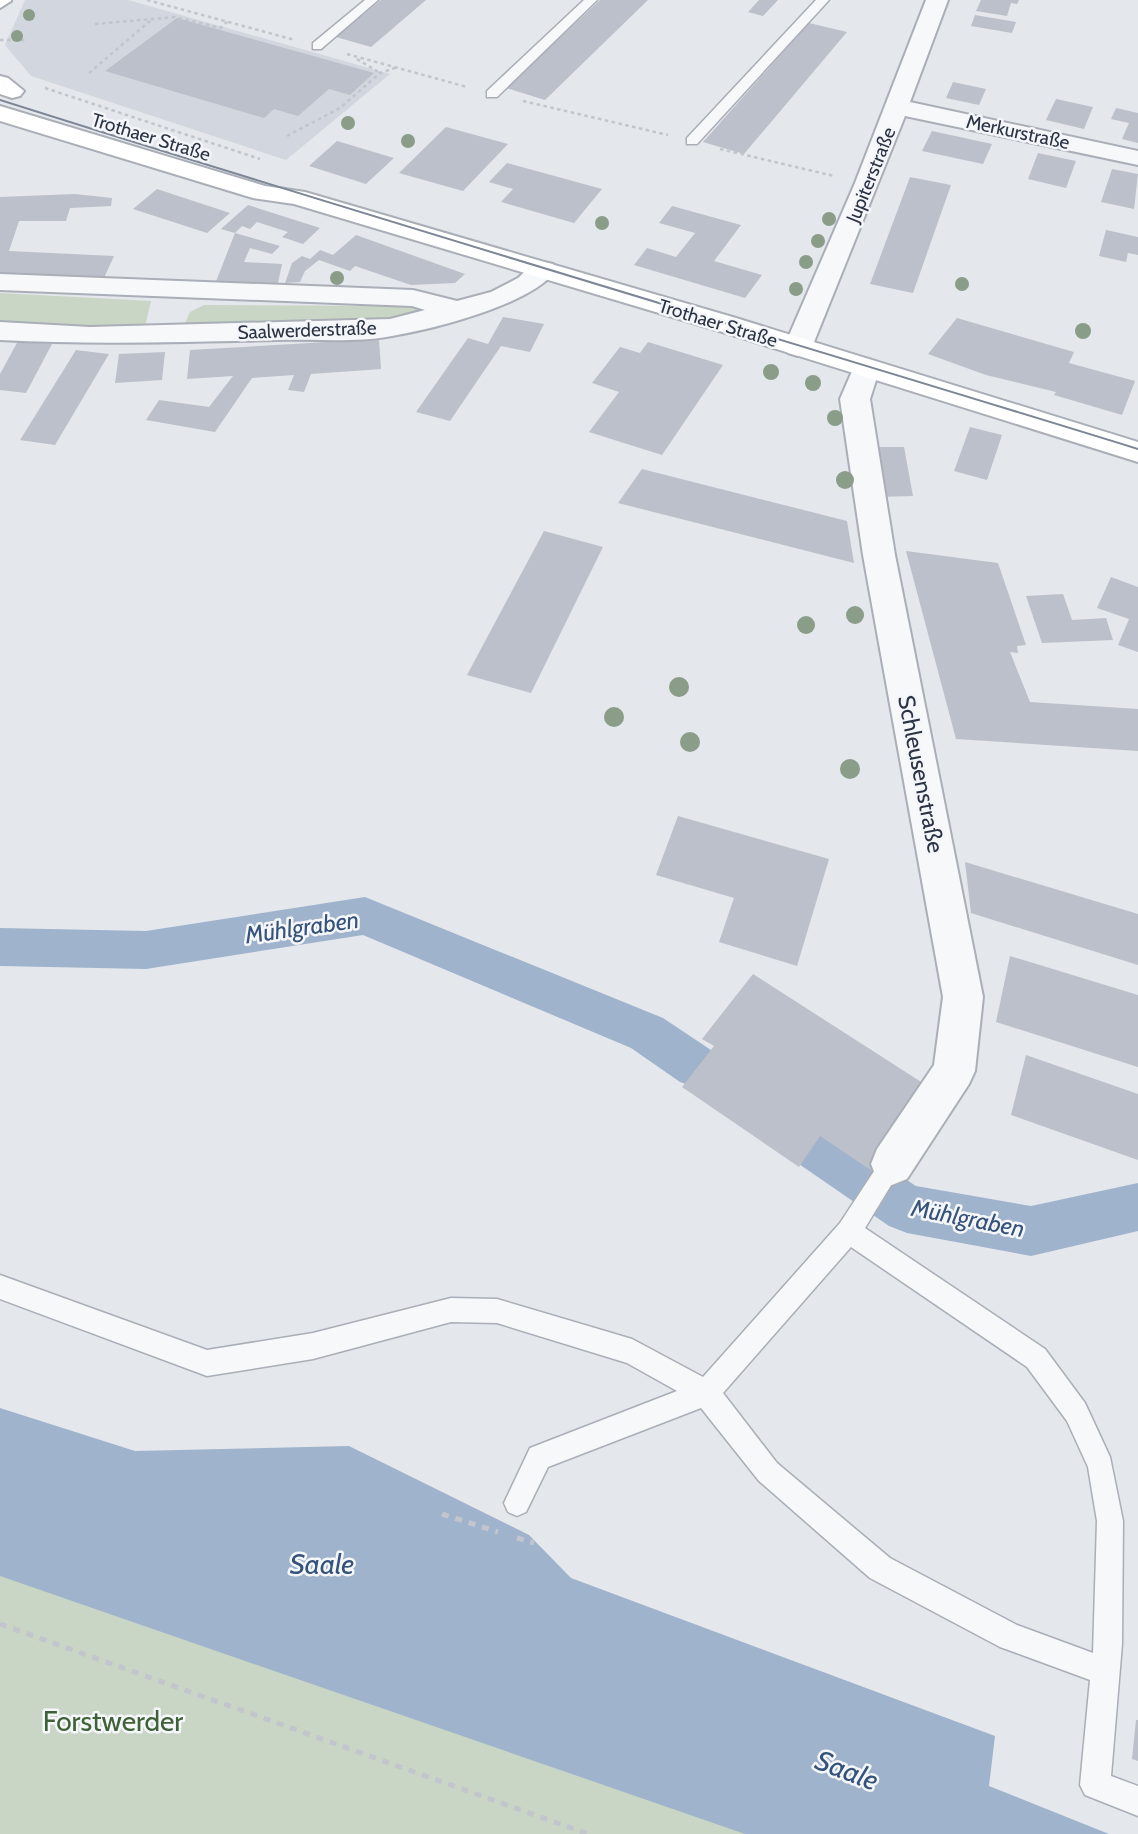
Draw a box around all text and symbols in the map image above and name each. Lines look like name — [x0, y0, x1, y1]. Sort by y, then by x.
street label: Trothaer Straße — [89, 108, 214, 166]
street label: Merkurstraße — [964, 110, 1072, 154]
street label: Jupiterstraße — [841, 124, 901, 227]
street label: Trothaer Straße — [656, 294, 781, 352]
street label: Saalwerderstraße — [237, 316, 377, 344]
street label: Schleusenstraße — [892, 693, 950, 855]
water label: Mühlgraben — [242, 905, 361, 949]
water label: Mühlgraben — [908, 1193, 1027, 1243]
water label: Saale — [290, 1547, 354, 1581]
park label: Forstwerder — [43, 1704, 183, 1738]
water label: Saale — [811, 1743, 883, 1797]

